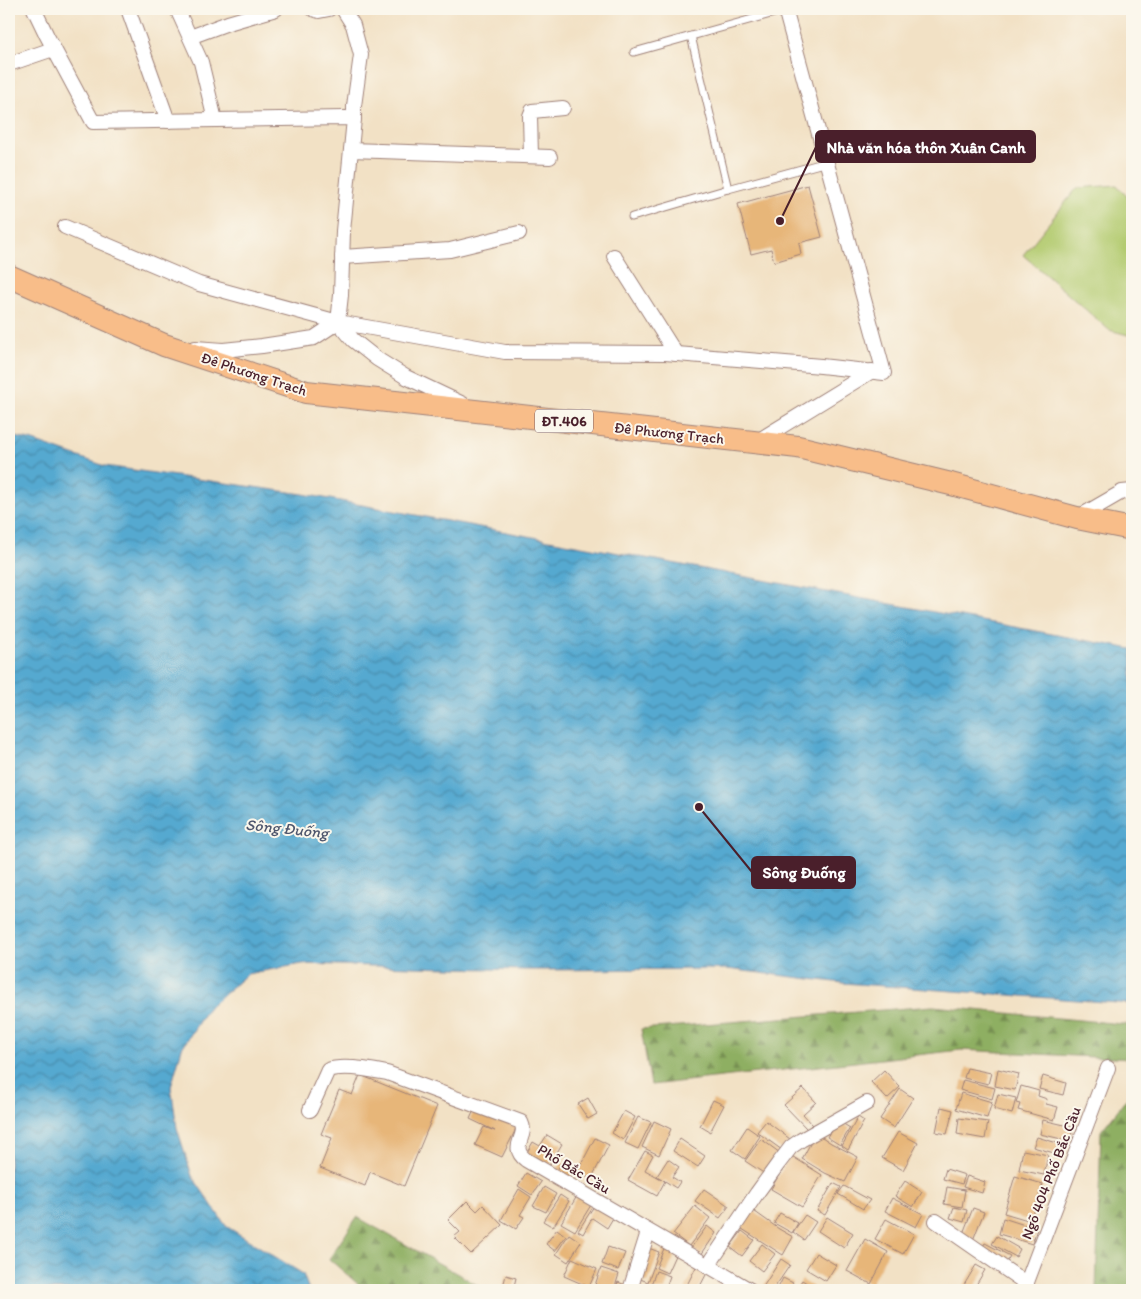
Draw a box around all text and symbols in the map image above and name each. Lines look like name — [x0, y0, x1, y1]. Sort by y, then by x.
callout: Nhà văn hóa thôn Xuân Canh — [816, 131, 1035, 162]
text: Nhà văn hóa thôn Xuân Canh — [826, 138, 1026, 157]
street label: Đê Phương Trạch — [199, 348, 310, 400]
road number: ĐT.406 — [535, 410, 593, 432]
street label: Đê Phương Trạch — [613, 418, 725, 448]
water label: Sông Đuống — [245, 815, 331, 842]
callout: Sông Đuống — [752, 857, 855, 888]
text: Sông Đuống — [762, 863, 846, 883]
street label: Ngõ 404 Phố Bắc Cầu — [1017, 1104, 1085, 1242]
street label: Phố Bắc Cầu — [534, 1140, 614, 1198]

